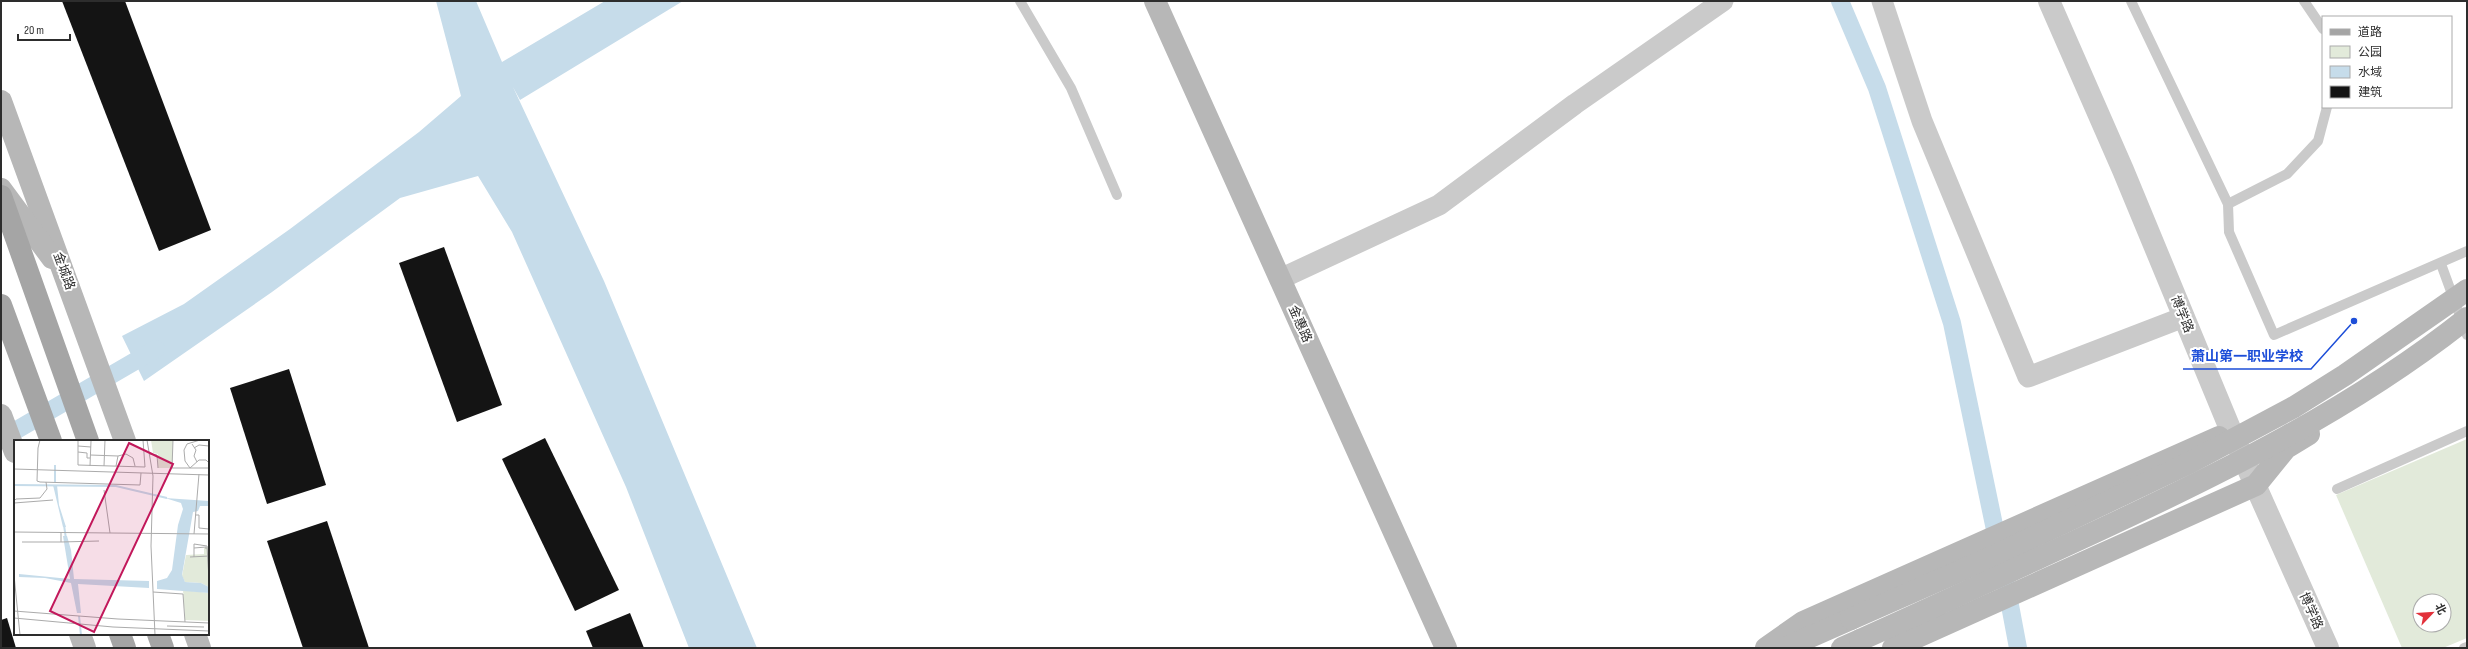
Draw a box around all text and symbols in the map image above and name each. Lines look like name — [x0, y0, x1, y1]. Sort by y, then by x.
scale bar — [18, 16, 70, 42]
legend — [2322, 16, 2452, 108]
text: 20 m — [24, 23, 44, 38]
text: 道路 — [2358, 25, 2382, 40]
text: 公园 — [2358, 45, 2382, 60]
text: 水域 — [2358, 65, 2382, 80]
text: 建筑 — [2358, 85, 2382, 100]
street label: 金城路 — [50, 250, 78, 292]
street label: 博学路 — [2167, 293, 2197, 335]
street label: 金惠路 — [1285, 303, 1315, 345]
callout: 萧山第一职业学校 — [2183, 343, 2311, 369]
text: 萧山第一职业学校 — [2191, 348, 2303, 365]
inset map — [14, 440, 209, 635]
street label: 博学路 — [2296, 590, 2326, 632]
north arrow — [2412, 593, 2452, 633]
text: 北 — [2432, 601, 2449, 617]

